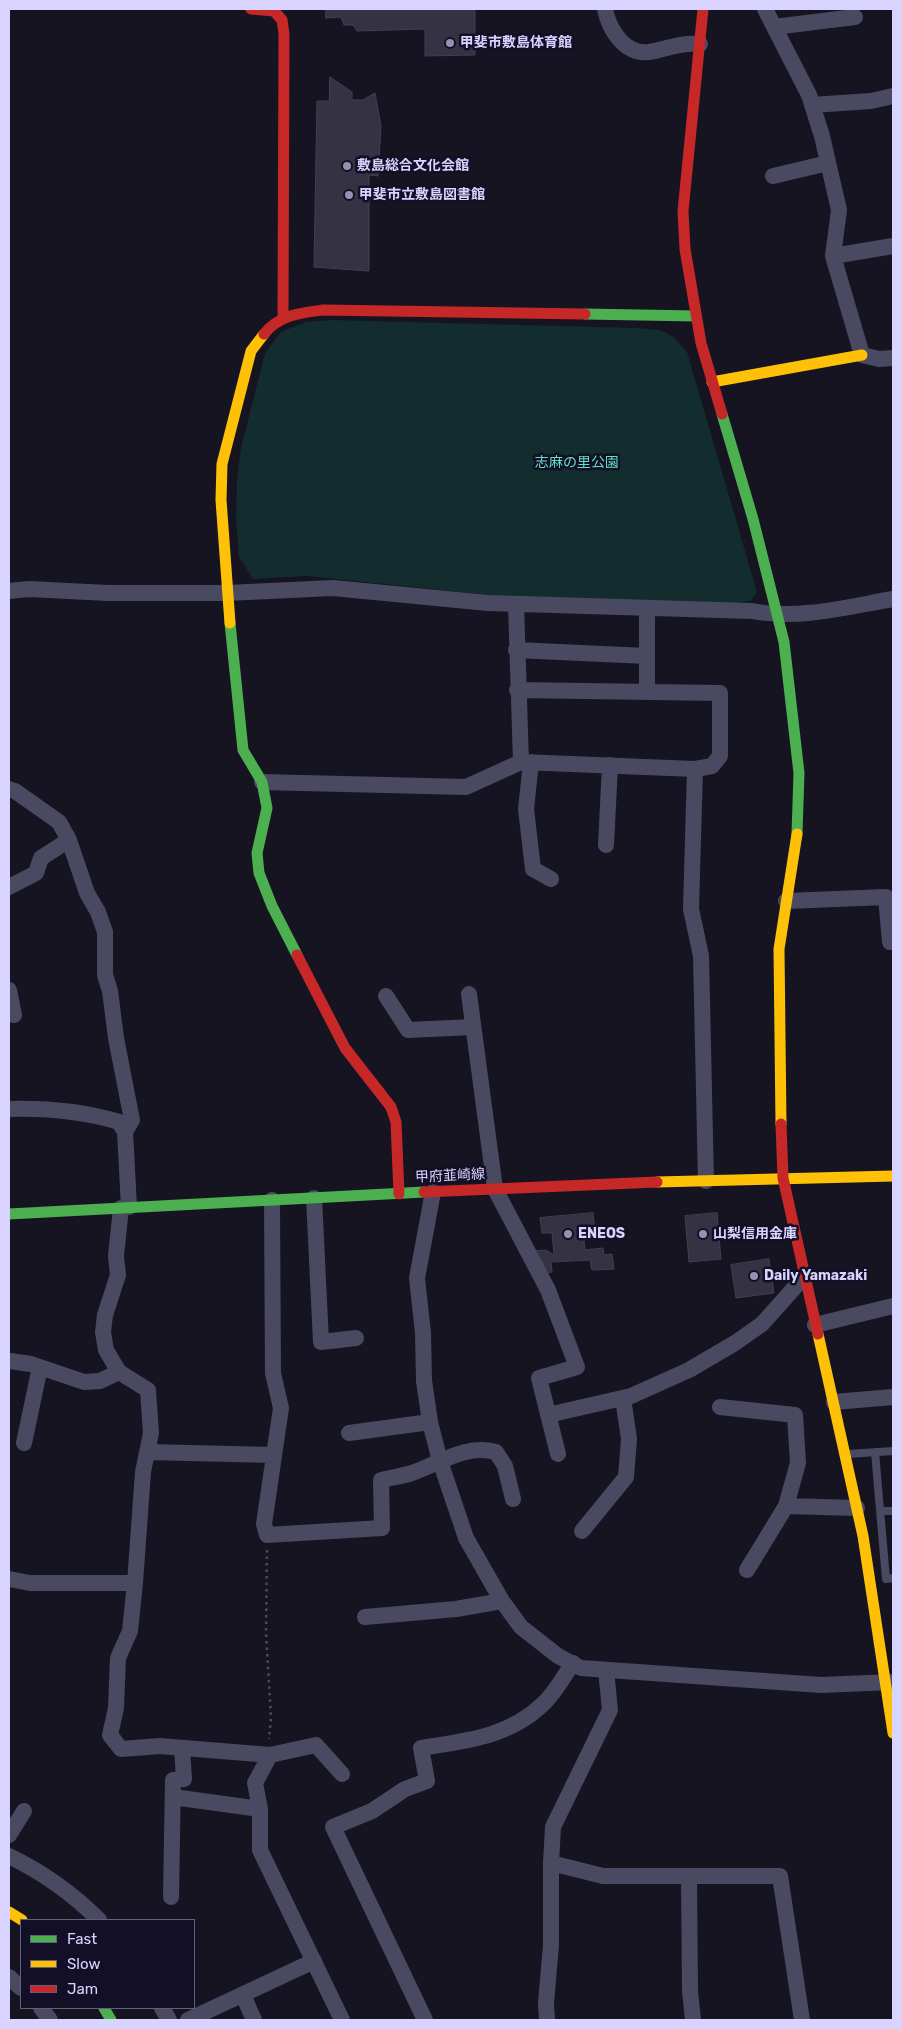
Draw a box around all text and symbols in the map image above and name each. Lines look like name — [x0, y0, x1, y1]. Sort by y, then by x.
place label: 甲斐市敷島体育館 — [460, 35, 572, 51]
marker: 甲斐市敷島体育館 — [444, 37, 456, 49]
place label: 敷島総合文化会館 — [357, 158, 469, 174]
marker: 敷島総合文化会館 — [341, 160, 353, 172]
place label: 甲斐市立敷島図書館 — [359, 187, 485, 203]
marker: 甲斐市立敷島図書館 — [343, 189, 355, 201]
park label: 志麻の里公園 — [535, 455, 619, 471]
street label: 甲府韮崎線 — [415, 1166, 485, 1186]
place label: ENEOS — [578, 1226, 625, 1242]
place label: 山梨信用金庫 — [713, 1226, 797, 1242]
marker: ENEOS — [562, 1228, 574, 1240]
marker: 山梨信用金庫 — [697, 1228, 709, 1240]
place label: Daily Yamazaki — [764, 1268, 867, 1284]
marker: Daily Yamazaki — [748, 1270, 760, 1282]
legend — [20, 1919, 195, 2009]
text: Fast — [67, 1930, 97, 1948]
text: Slow — [67, 1955, 100, 1973]
text: Jam — [67, 1980, 98, 1998]

